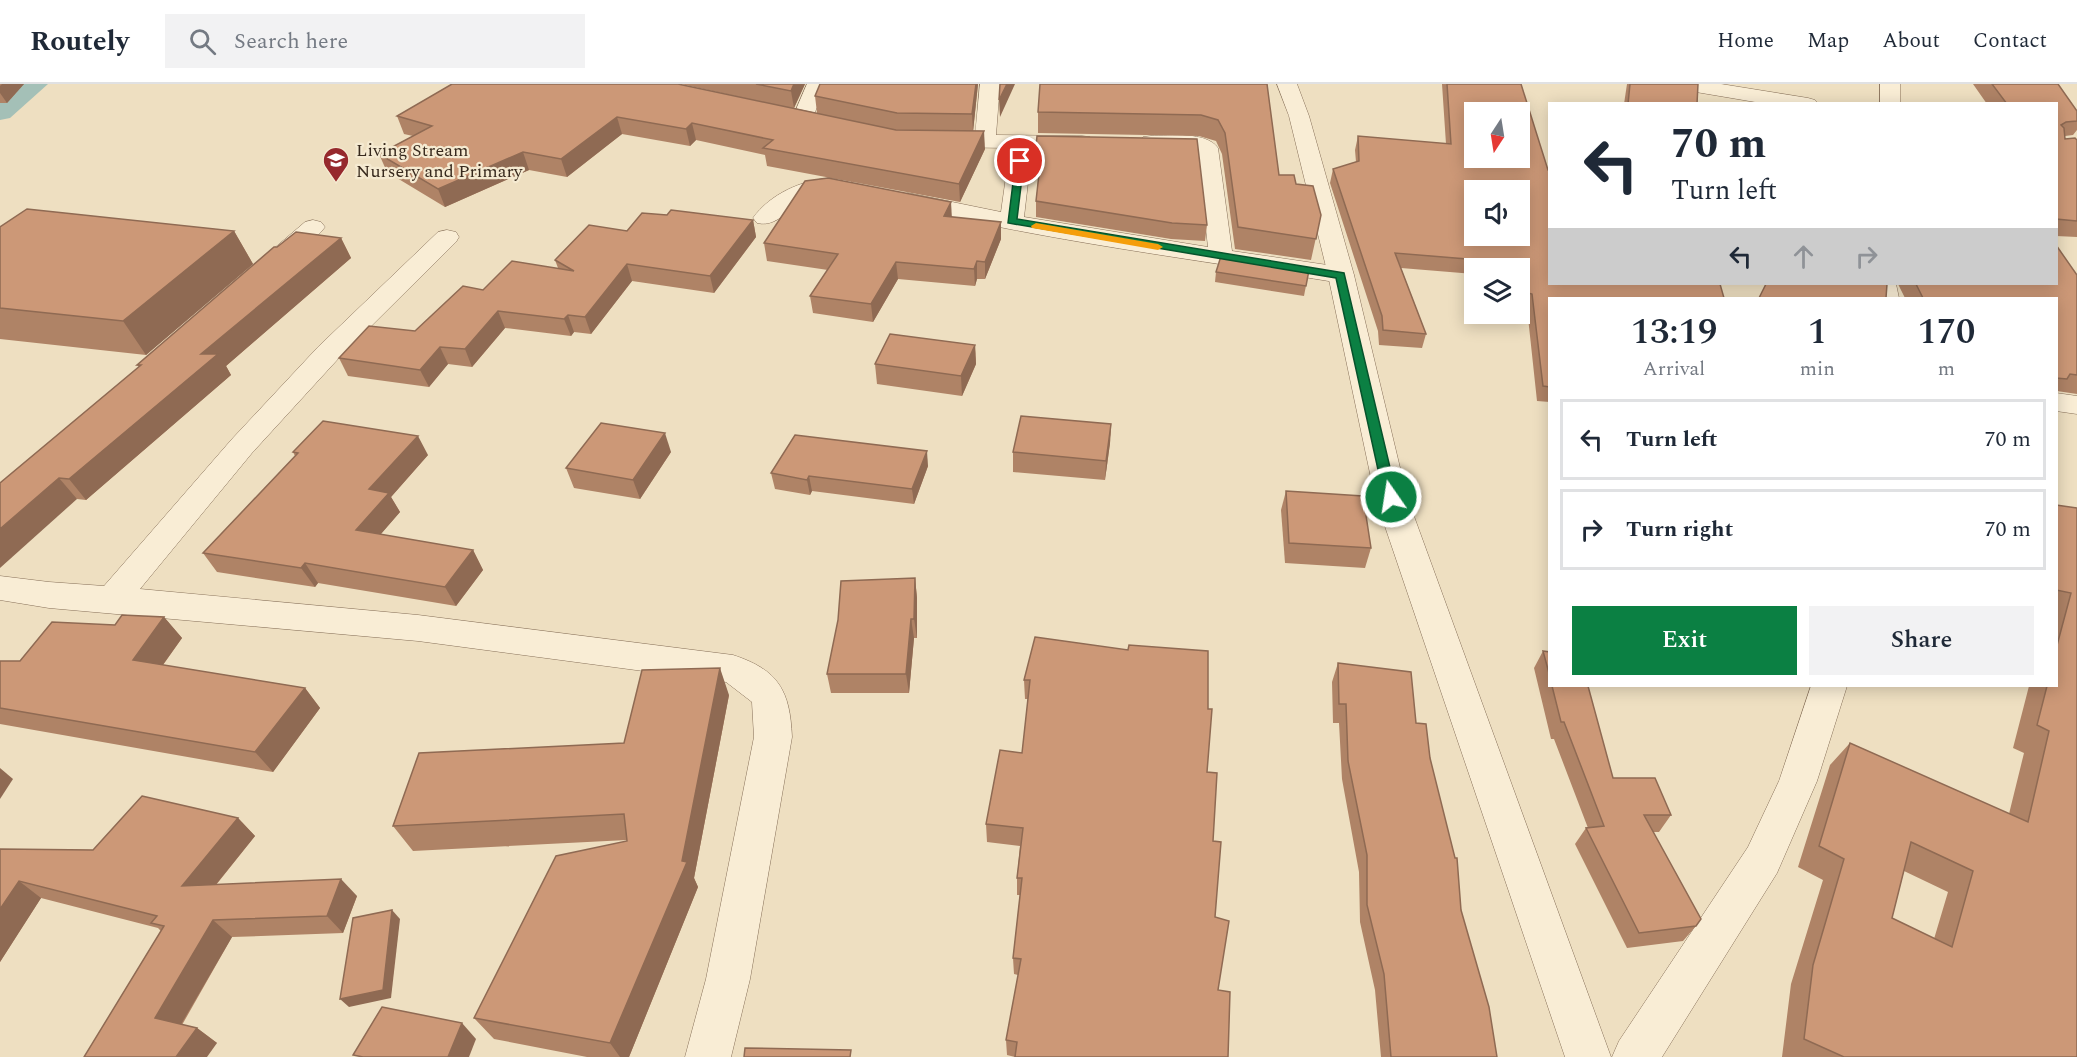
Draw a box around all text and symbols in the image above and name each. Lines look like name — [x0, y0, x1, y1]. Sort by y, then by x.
search box — [165, 14, 585, 68]
text: Routely — [30, 20, 129, 63]
icon: search — [186, 25, 219, 58]
text: Search here — [234, 25, 348, 58]
text: Home — [1717, 25, 1774, 57]
text: Map — [1807, 25, 1849, 57]
text: About — [1882, 25, 1940, 57]
text: Contact — [1973, 25, 2047, 57]
north arrow — [1464, 102, 1530, 168]
map controls — [1464, 102, 1530, 324]
text: 70 m — [1671, 113, 1766, 176]
icon: left — [1572, 126, 1650, 204]
pin — [994, 135, 1045, 186]
place label: Living Stream Nursery and Primary — [356, 137, 524, 185]
icon: arrive — [1003, 144, 1036, 177]
school or university icon: Living Stream Nursery and Primary — [321, 145, 351, 183]
text: Turn left — [1671, 170, 1777, 212]
button: sound — [1464, 180, 1530, 246]
icon: left — [1724, 240, 1757, 273]
icon: ahead — [1787, 240, 1820, 273]
icon: right — [1850, 240, 1883, 273]
button: layers — [1464, 258, 1530, 324]
text: 13:19 — [1631, 305, 1717, 360]
text: 1 — [1808, 305, 1827, 360]
text: 170 — [1917, 305, 1975, 360]
text: Arrival — [1643, 354, 1705, 384]
text: min — [1800, 354, 1835, 384]
text: m — [1938, 354, 1955, 384]
icon: left — [1575, 423, 1608, 456]
text: Turn left — [1626, 423, 1718, 456]
text: 70 m — [1985, 423, 2031, 456]
position arrow — [1359, 465, 1423, 529]
icon: right — [1575, 513, 1608, 546]
text: Turn right — [1626, 513, 1733, 546]
text: 70 m — [1985, 513, 2031, 546]
button: Exit — [1572, 606, 1797, 675]
button: Share — [1809, 606, 2034, 675]

